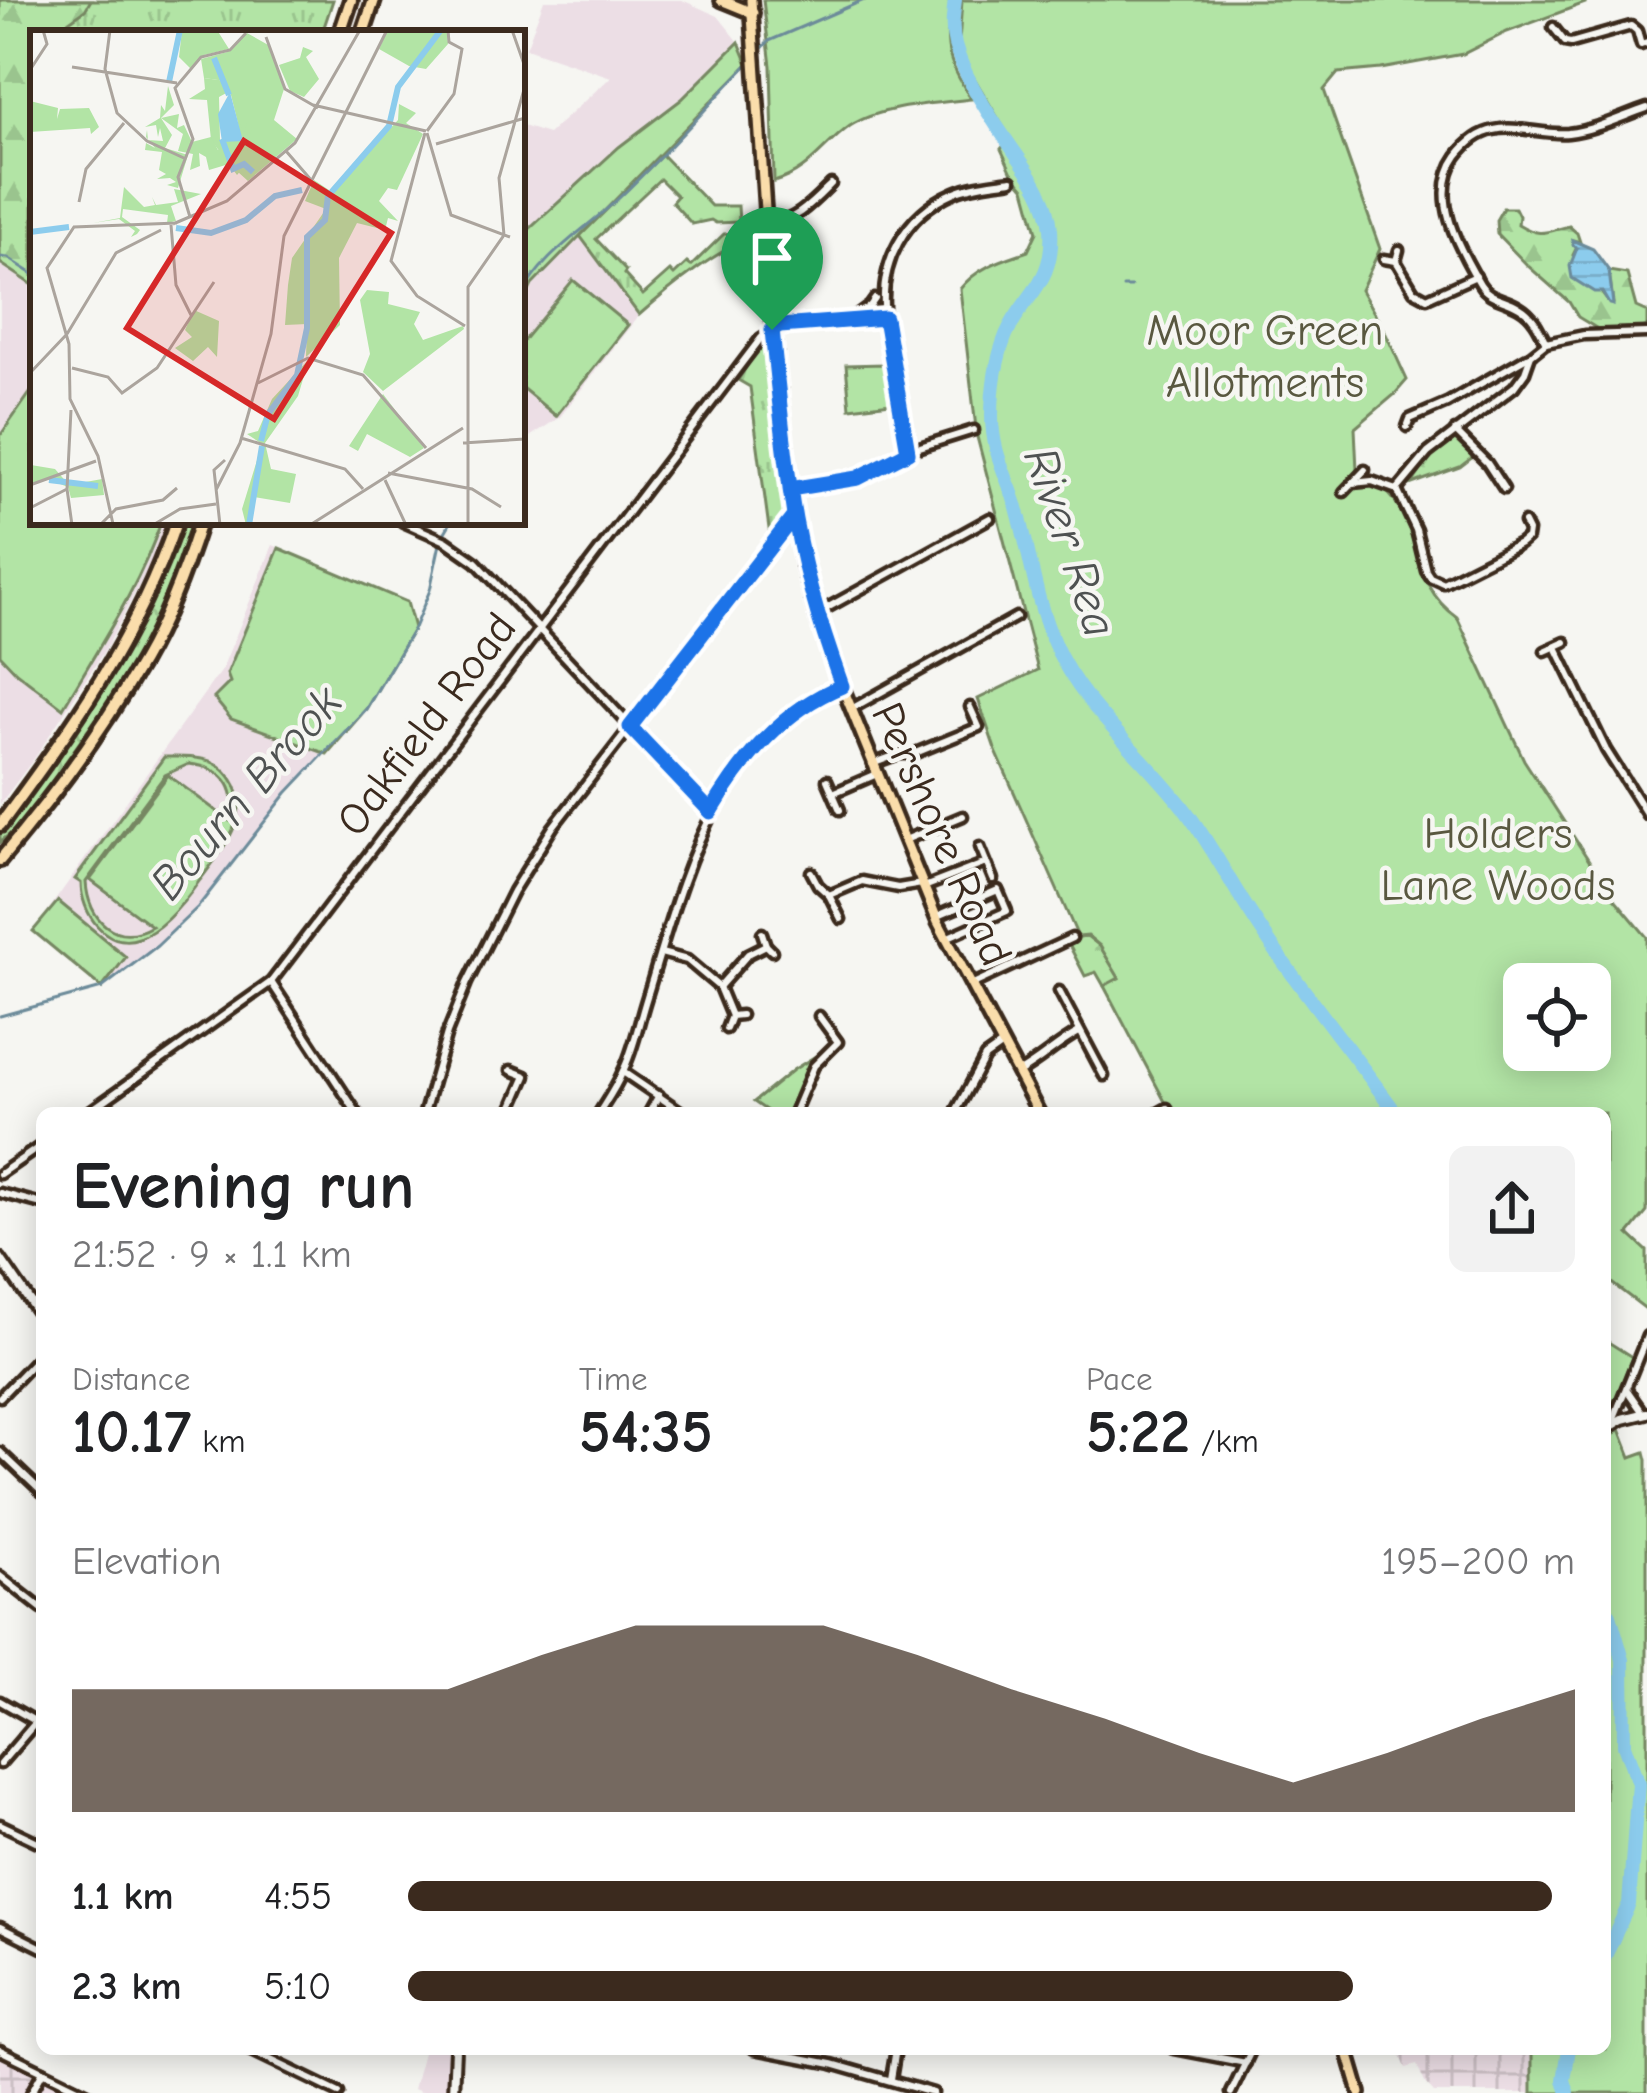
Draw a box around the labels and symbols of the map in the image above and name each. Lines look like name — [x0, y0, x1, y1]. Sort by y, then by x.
inset map — [30, 30, 525, 525]
pin — [721, 207, 823, 330]
park label: Moor Green Allotments — [1146, 304, 1384, 408]
water label: River Rea — [1012, 440, 1128, 644]
street label: Oakfield Road — [325, 602, 527, 846]
water label: Bourn Brook — [139, 675, 354, 911]
street label: Pershore Road — [861, 695, 1023, 973]
park label: Holders Lane Woods — [1381, 807, 1615, 911]

